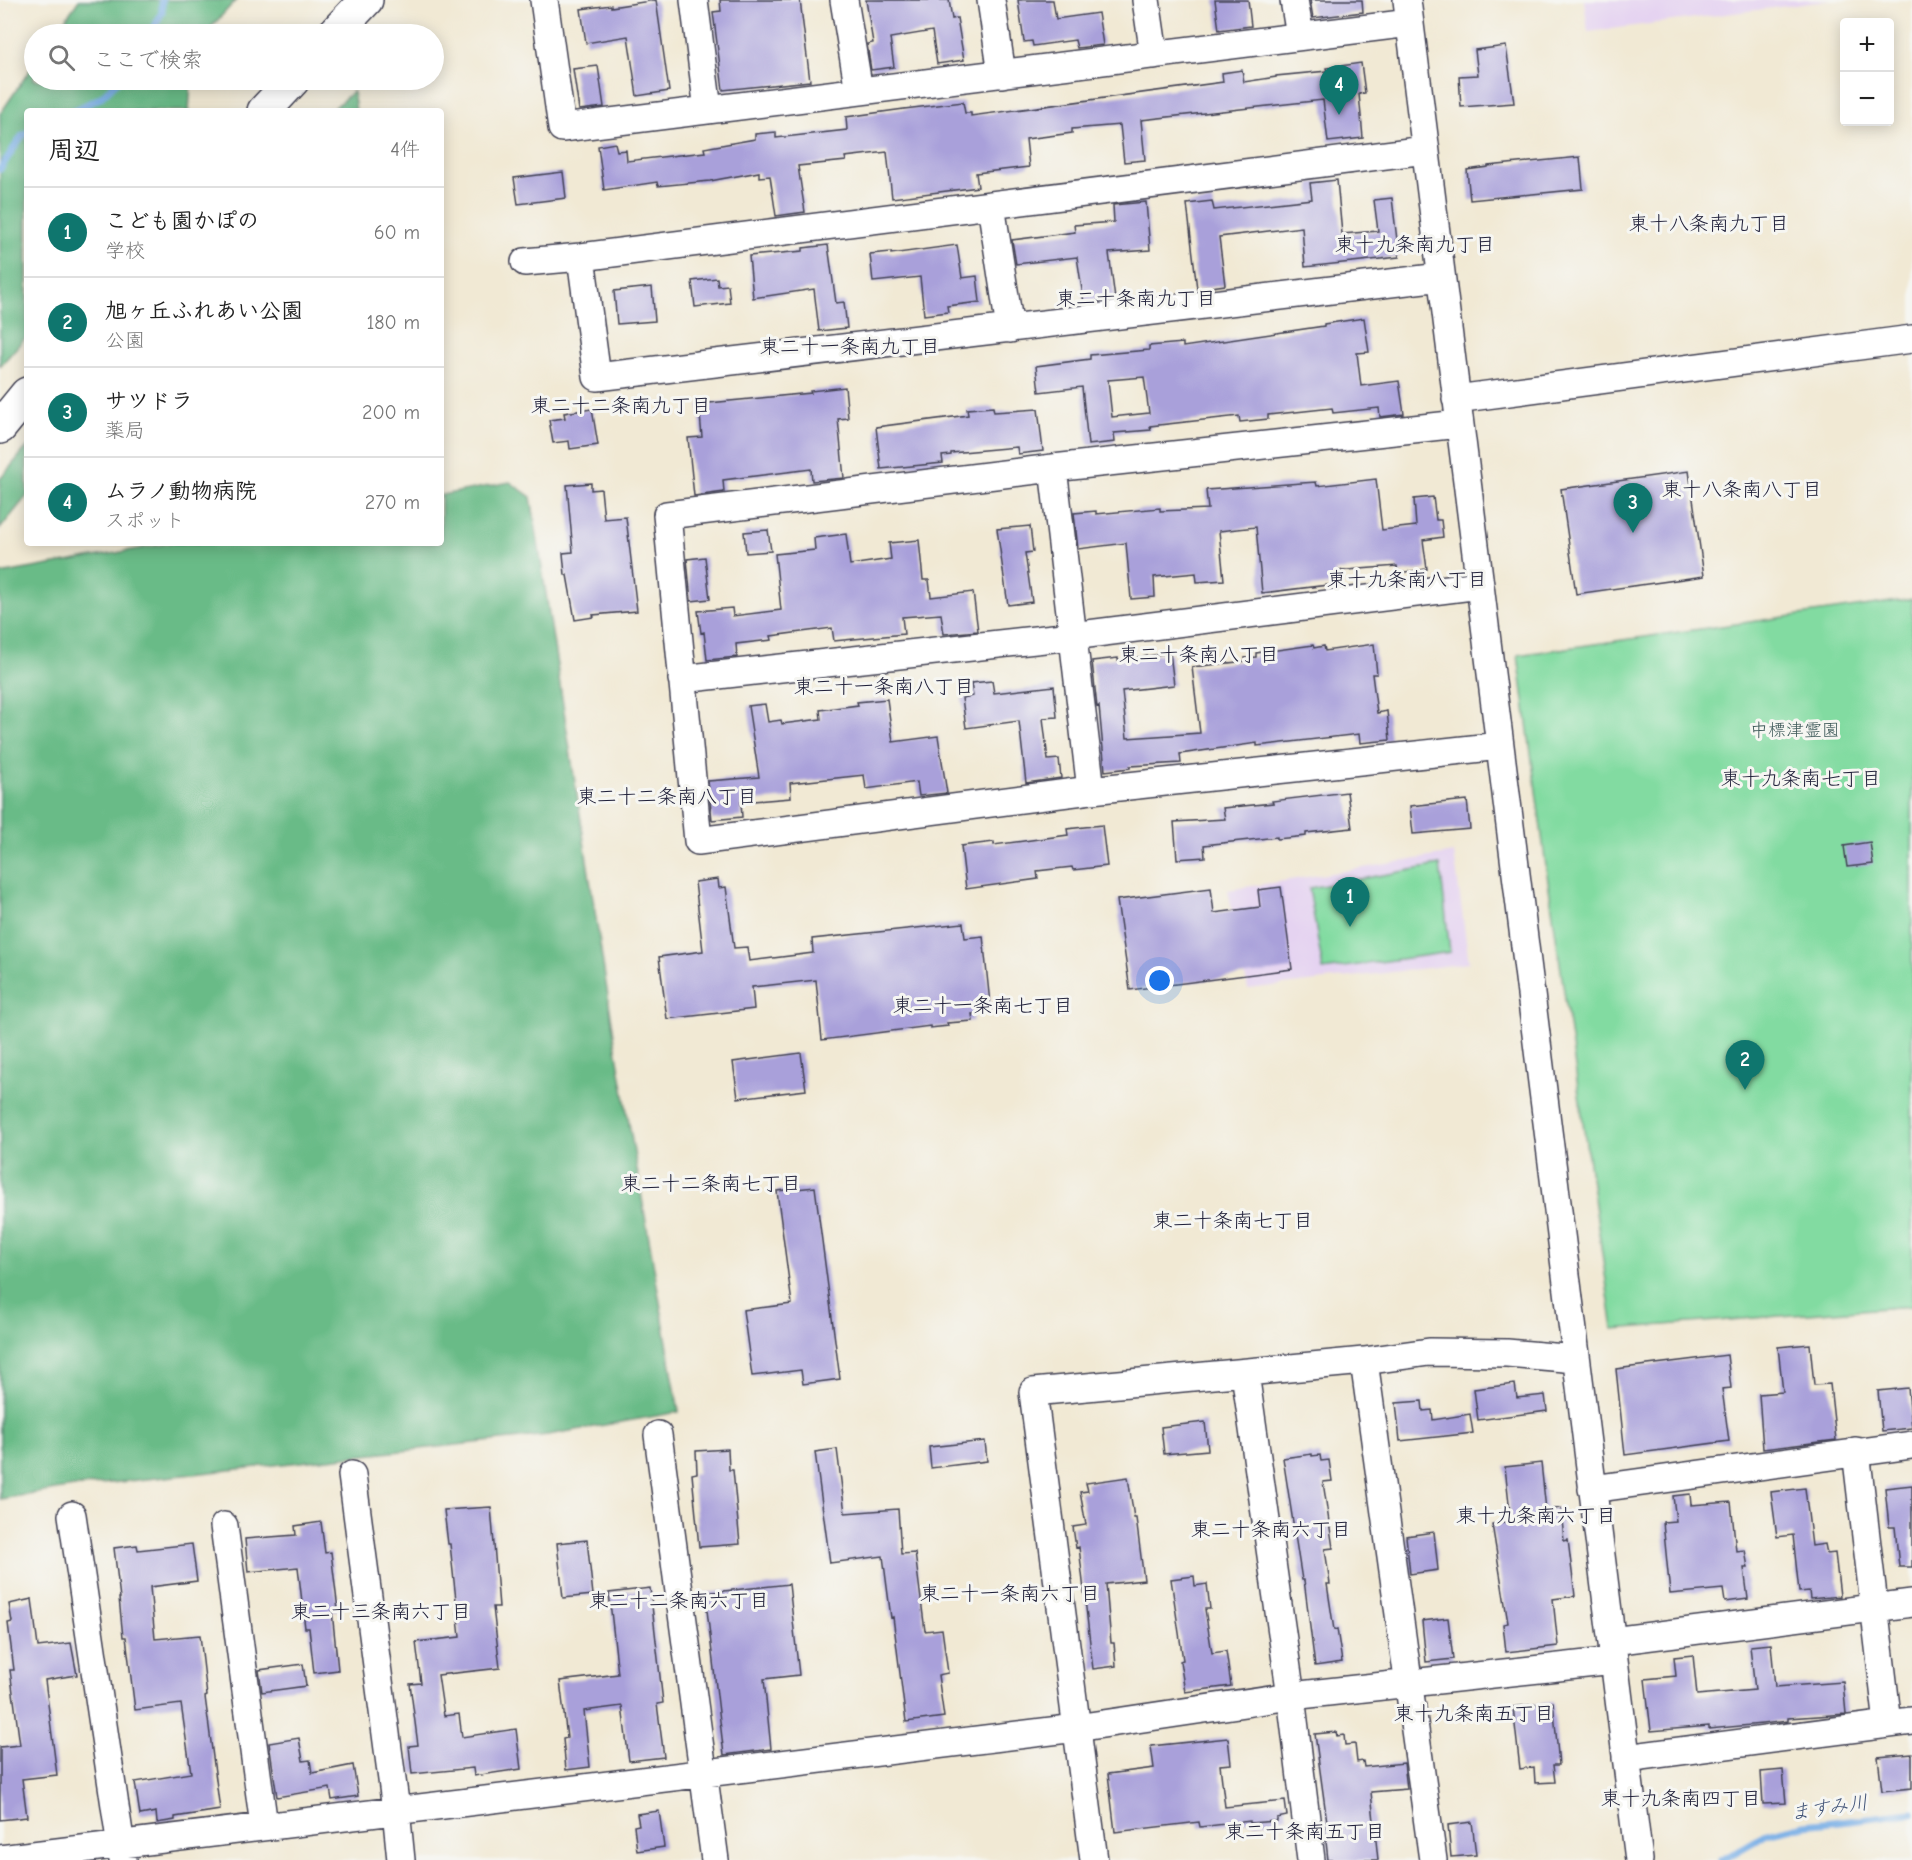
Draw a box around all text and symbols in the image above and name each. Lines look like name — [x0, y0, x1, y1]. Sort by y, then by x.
map controls — [1840, 18, 1894, 126]
button: + — [1840, 18, 1894, 72]
search box — [24, 24, 444, 90]
icon: search — [45, 41, 78, 74]
text: ここで検索 — [93, 47, 203, 73]
pin: 4 — [1320, 66, 1358, 115]
button: − — [1840, 72, 1894, 126]
text: 周辺 — [48, 136, 100, 166]
text: 4件 — [390, 138, 420, 161]
text: こども園かぽの — [105, 208, 259, 234]
district label: 東十八条南九丁目 — [1629, 212, 1789, 235]
text: 1 — [64, 221, 71, 244]
text: 60 m — [374, 221, 420, 244]
district label: 東十九条南九丁目 — [1335, 233, 1495, 256]
text: 学校 — [105, 239, 145, 262]
district label: 東二十条南九丁目 — [1056, 287, 1216, 310]
text: 旭ヶ丘ふれあい公園 — [105, 298, 303, 324]
text: 2 — [63, 311, 72, 334]
text: 180 m — [366, 311, 420, 334]
text: 公園 — [105, 329, 145, 352]
district label: 東二十一条南九丁目 — [760, 335, 940, 358]
text: サツドラ — [105, 388, 193, 414]
district label: 東二十二条南九丁目 — [531, 394, 711, 417]
text: 3 — [63, 401, 72, 424]
text: 200 m — [362, 401, 420, 424]
text: 薬局 — [105, 419, 145, 442]
text: ムラノ動物病院 — [105, 478, 257, 504]
district label: 東十八条南八丁目 — [1662, 478, 1822, 501]
pin: 3 — [1614, 484, 1652, 533]
text: 4 — [63, 491, 72, 514]
text: 270 m — [365, 491, 420, 514]
text: スポット — [105, 509, 185, 532]
district label: 東十九条南八丁目 — [1327, 568, 1487, 591]
district label: 東二十条南八丁目 — [1119, 643, 1279, 666]
district label: 東二十一条南八丁目 — [794, 675, 974, 698]
park label: 中標津霊園 — [1750, 720, 1840, 741]
district label: 東十九条南七丁目 — [1721, 767, 1881, 790]
district label: 東二十二条南八丁目 — [577, 785, 757, 808]
pin: 1 — [1330, 878, 1370, 927]
your location — [1145, 966, 1174, 995]
district label: 東二十一条南七丁目 — [893, 994, 1073, 1017]
pin: 2 — [1726, 1040, 1764, 1090]
district label: 東二十二条南七丁目 — [621, 1172, 801, 1195]
district label: 東二十条南七丁目 — [1153, 1209, 1313, 1232]
district label: 東十九条南六丁目 — [1456, 1504, 1616, 1527]
district label: 東二十条南六丁目 — [1191, 1518, 1351, 1541]
district label: 東二十一条南六丁目 — [920, 1582, 1100, 1605]
district label: 東二十二条南六丁目 — [589, 1589, 769, 1612]
district label: 東二十三条南六丁目 — [291, 1600, 471, 1623]
district label: 東十九条南五丁目 — [1394, 1702, 1554, 1725]
district label: 東十九条南四丁目 — [1601, 1787, 1761, 1810]
water label: ますみ川 — [1789, 1791, 1869, 1824]
district label: 東二十条南五丁目 — [1225, 1820, 1385, 1843]

